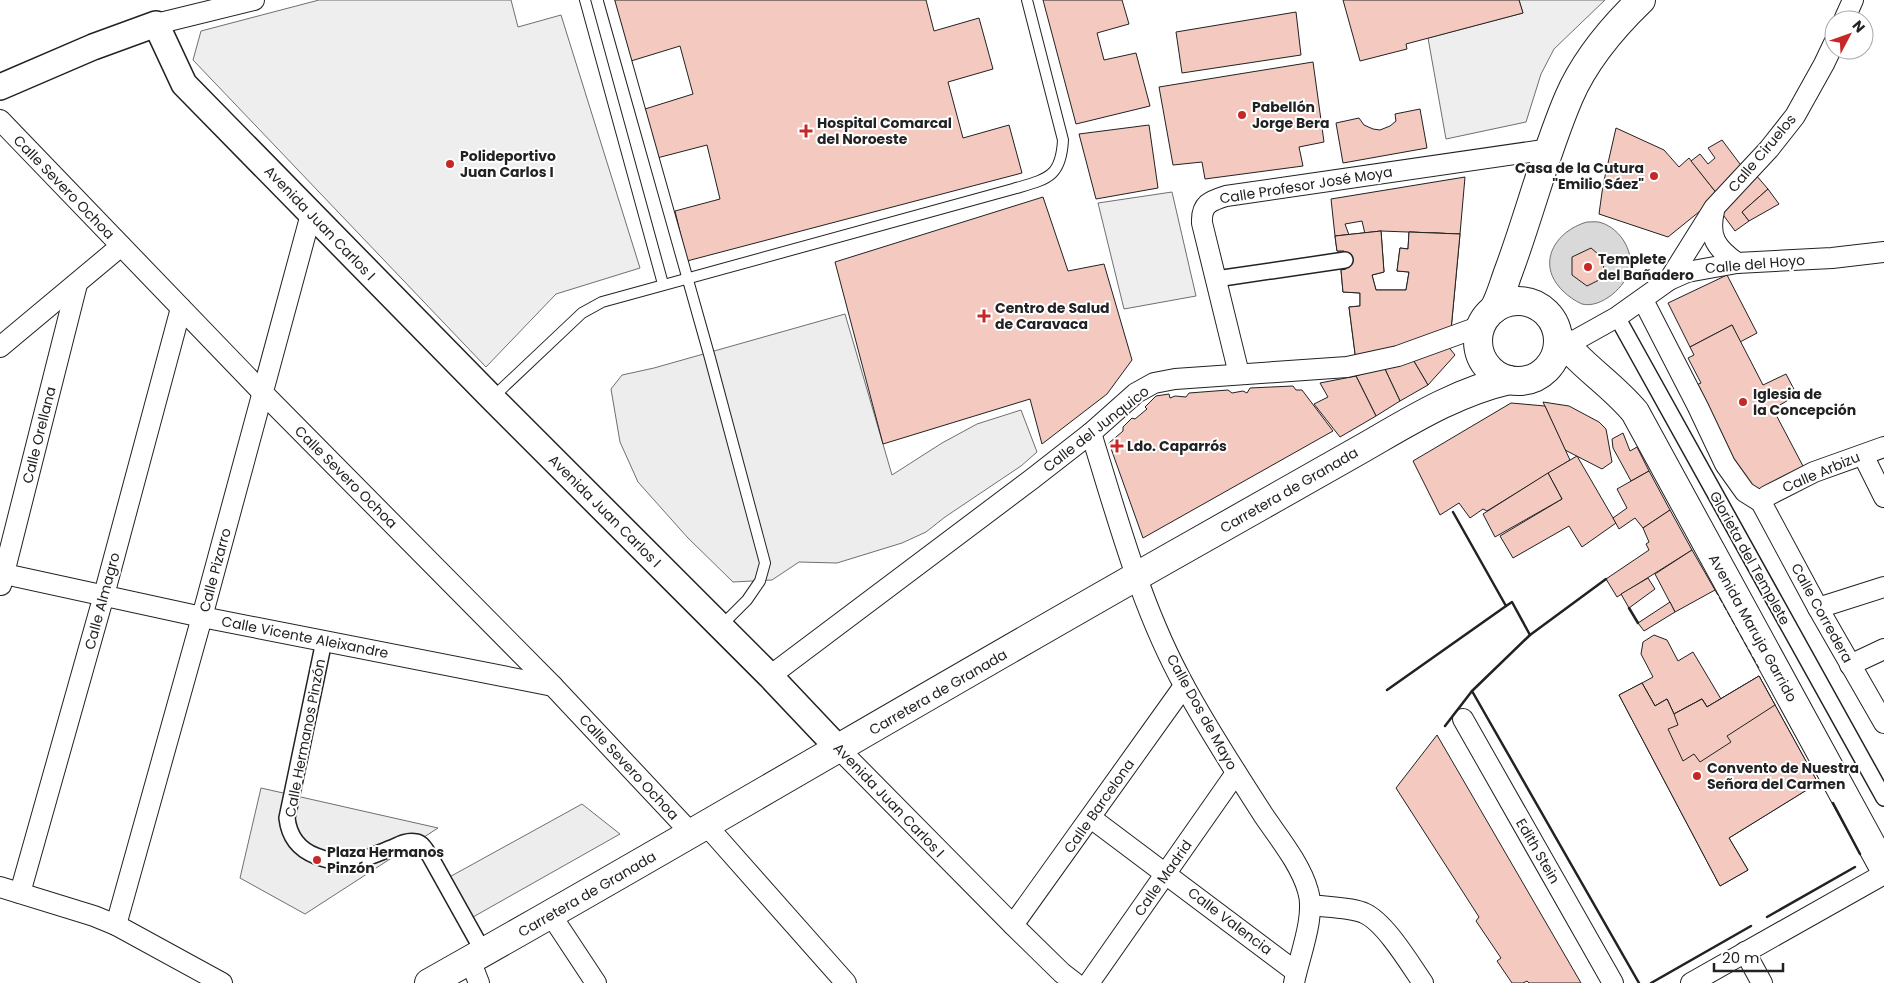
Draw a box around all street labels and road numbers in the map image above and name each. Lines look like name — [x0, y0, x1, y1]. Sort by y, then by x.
street label: Calle Ciruelos — [1723, 110, 1801, 196]
street label: Calle Severo Ochoa — [9, 130, 119, 244]
street label: Avenida Juan Carlos I — [260, 161, 380, 285]
street label: Calle Profesor José Moya — [1218, 161, 1394, 209]
street label: Calle del Hoyo — [1704, 250, 1806, 278]
street label: Calle del Junquico — [1039, 381, 1153, 477]
street label: Calle Orellana — [17, 384, 61, 486]
street label: Calle Severo Ochoa — [290, 421, 402, 533]
street label: Carretera de Granada — [1216, 442, 1362, 538]
street label: Calle Arbizu — [1779, 447, 1863, 497]
street label: Avenida Juan Carlos I — [544, 450, 666, 572]
street label: Glorieta del Templete — [1705, 487, 1795, 629]
street label: Calle Pizarro — [194, 526, 236, 614]
street label: Calle Almagro — [79, 550, 125, 652]
street label: Avenida Maruja Garrido — [1704, 551, 1802, 706]
street label: Calle Corredera — [1786, 559, 1858, 667]
street label: Calle Vicente Aleixandre — [220, 611, 390, 663]
street label: Carretera de Granada — [865, 644, 1011, 740]
street label: Calle Dos de Mayo — [1162, 650, 1242, 774]
street label: Calle Hermanos Pinzón — [280, 657, 330, 819]
street label: Calle Severo Ochoa — [575, 710, 683, 824]
street label: Avenida Juan Carlos I — [829, 738, 949, 862]
street label: Calle Barcelona — [1059, 755, 1139, 857]
street label: Edith Stein — [1511, 815, 1565, 887]
street label: Calle Madrid — [1129, 836, 1197, 920]
street label: Carretera de Granada — [514, 846, 660, 942]
street label: Calle Valencia — [1184, 883, 1276, 959]

